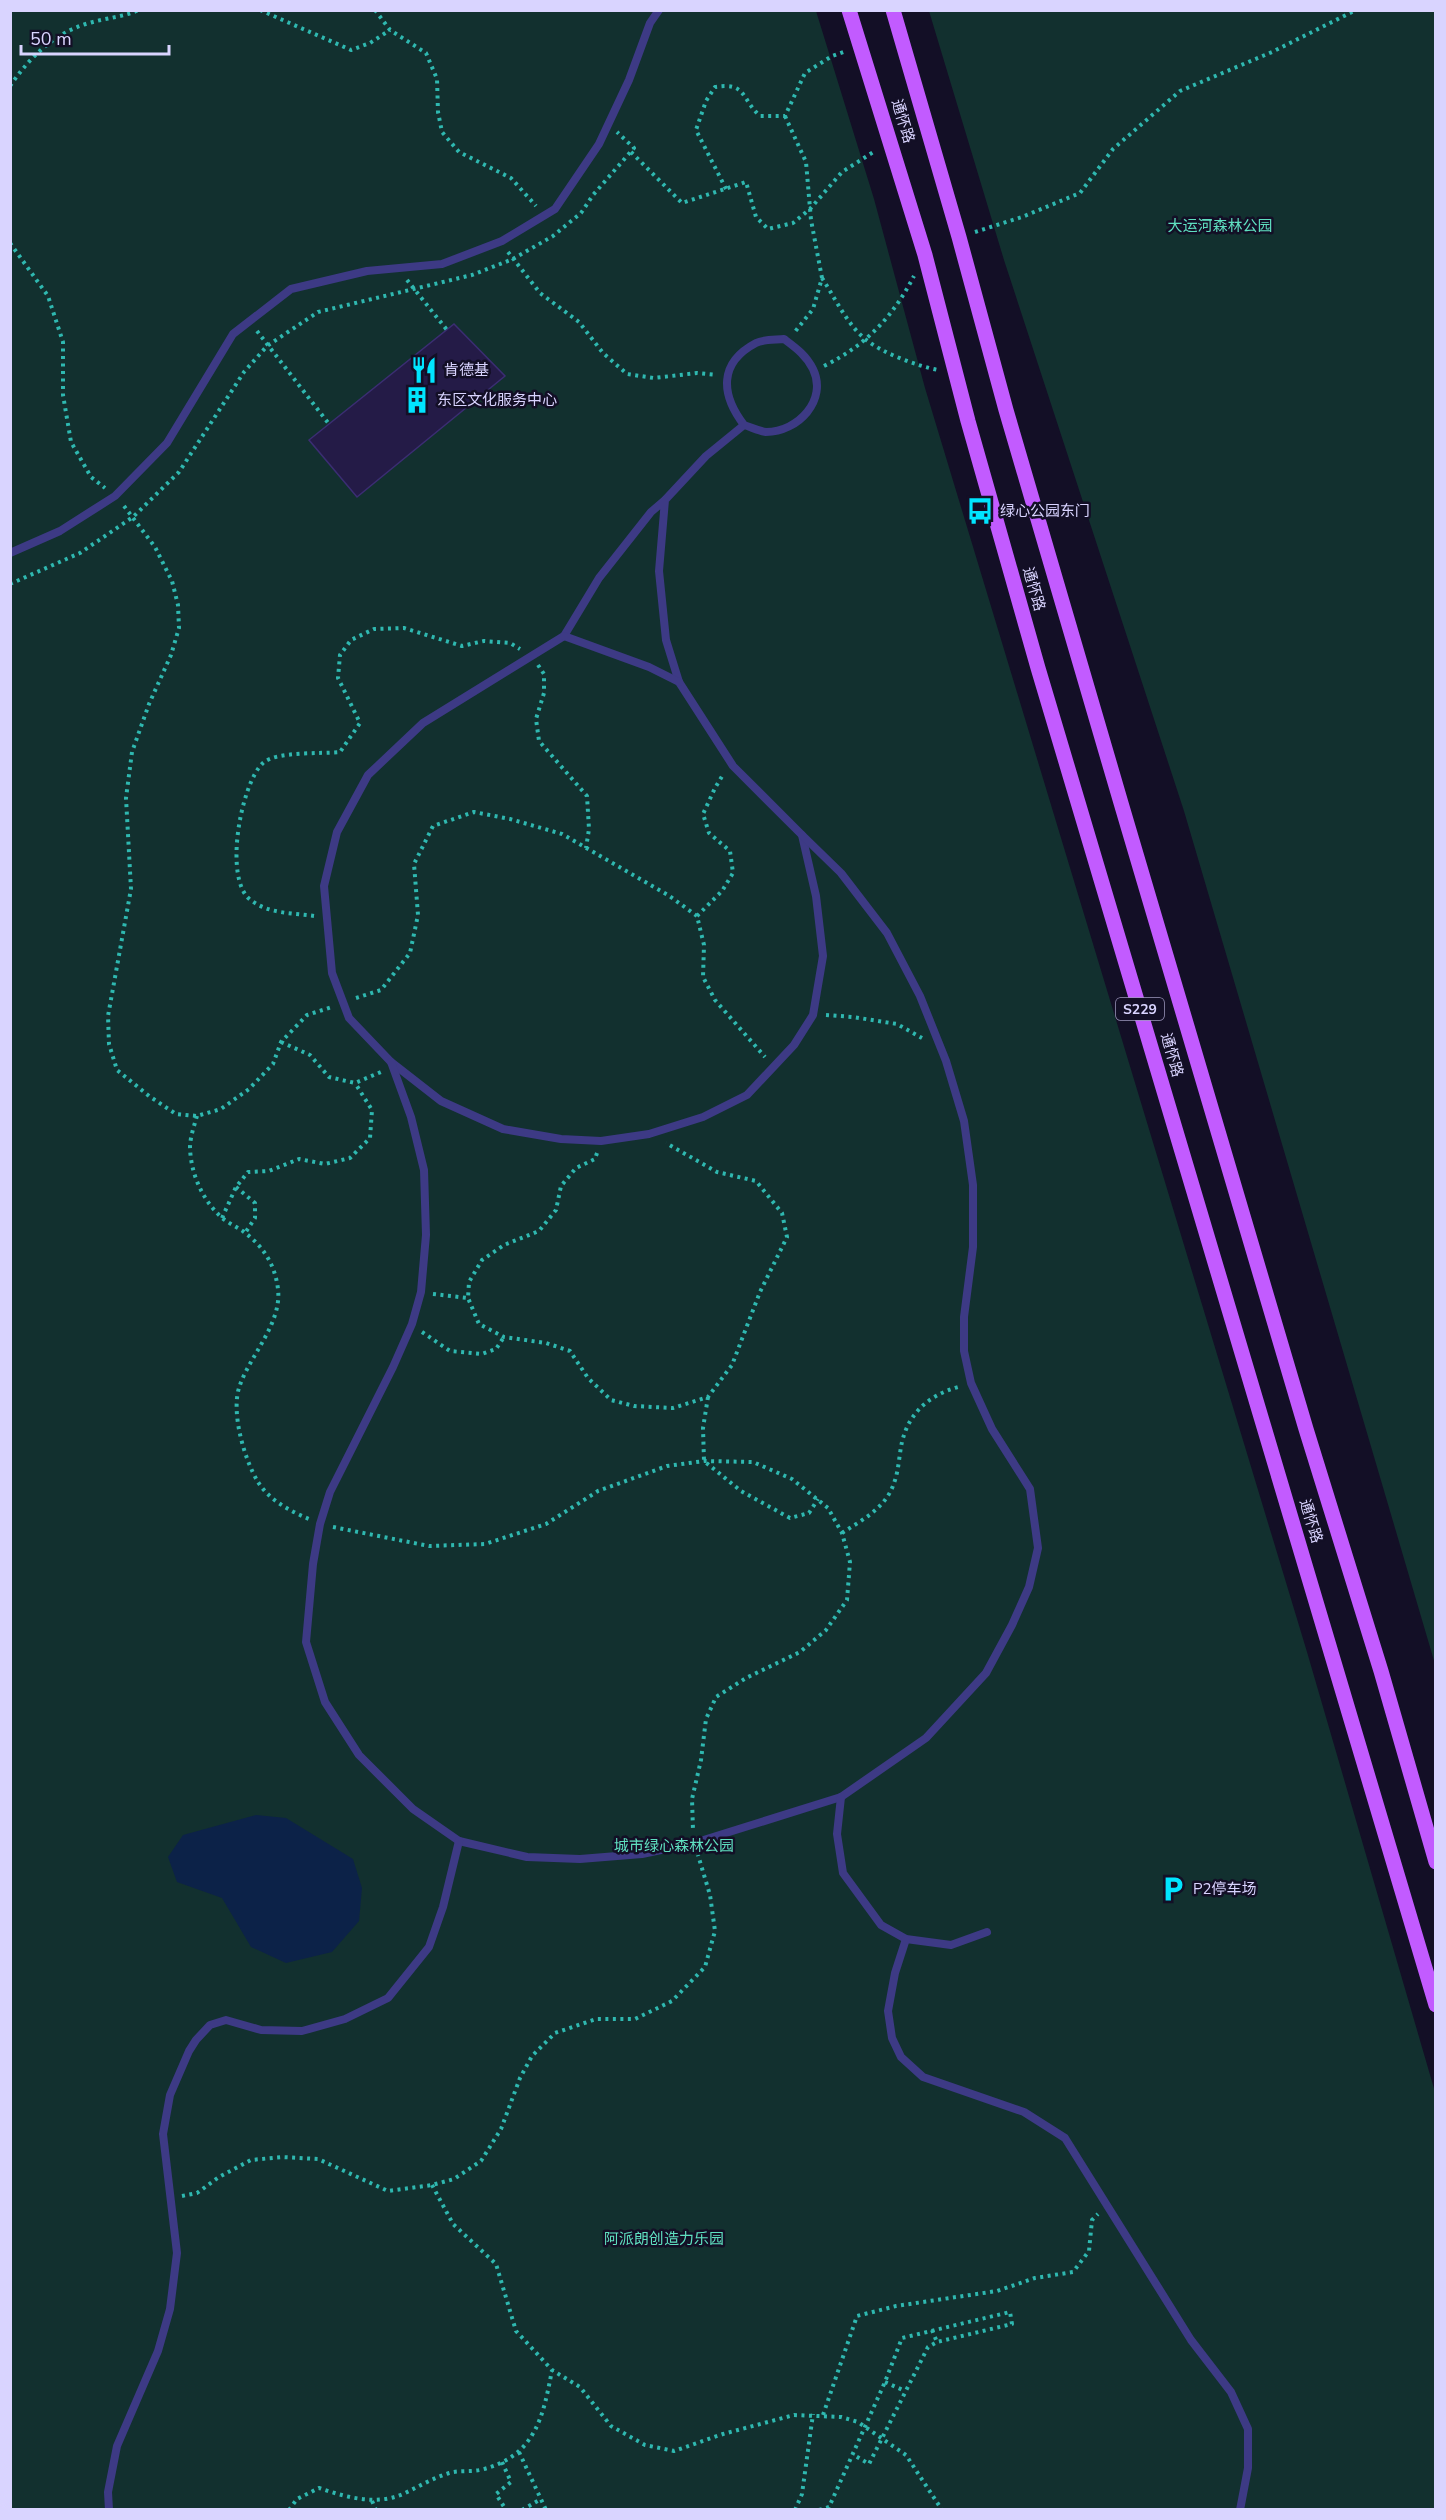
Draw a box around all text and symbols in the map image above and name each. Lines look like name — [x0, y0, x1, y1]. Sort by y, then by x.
scale bar — [21, 18, 170, 56]
text: 50 m — [30, 27, 72, 51]
street label: 通怀路 — [887, 97, 919, 145]
park label: 大运河森林公园 — [1167, 216, 1273, 236]
restaurant icon: 肯德基 — [409, 355, 439, 385]
place label: 肯德基 — [444, 360, 489, 380]
building icon: 东区文化服务中心 — [402, 385, 432, 415]
place label: 东区文化服务中心 — [437, 390, 557, 410]
bus stop icon: 绿心公园东门 — [965, 496, 995, 526]
place label: 绿心公园东门 — [1000, 501, 1090, 521]
street label: 通怀路 — [1018, 565, 1050, 613]
road number: S229 — [1116, 998, 1164, 1020]
street label: 通怀路 — [1156, 1031, 1188, 1079]
street label: 通怀路 — [1295, 1497, 1327, 1545]
park label: 城市绿心森林公园 — [614, 1836, 734, 1856]
parking icon: P2停车场 — [1158, 1874, 1188, 1904]
place label: P2停车场 — [1193, 1879, 1257, 1899]
park label: 阿派朗创造力乐园 — [604, 2229, 724, 2249]

